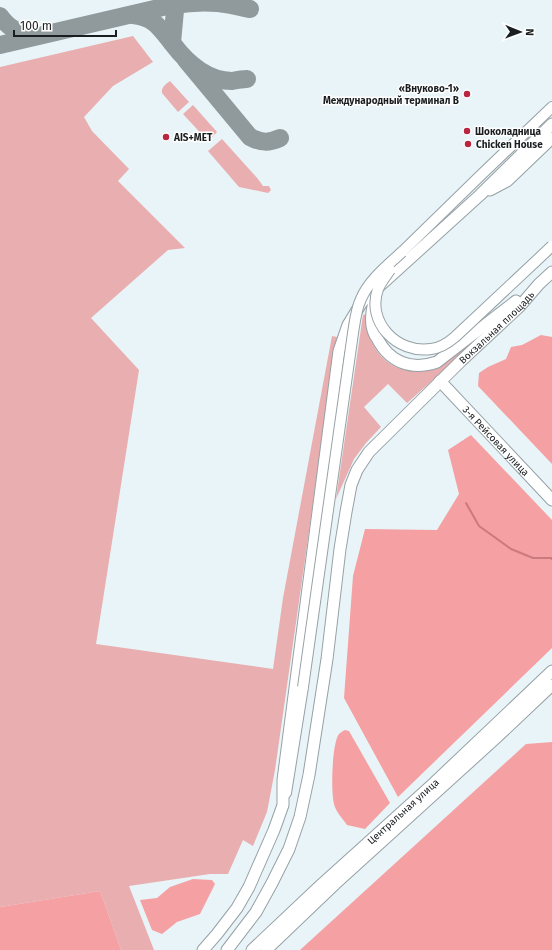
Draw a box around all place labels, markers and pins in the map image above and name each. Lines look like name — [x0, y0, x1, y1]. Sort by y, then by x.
place label: «Внуково-1» Международный терминал B — [323, 83, 459, 107]
marker: «Внуково-1» Международный терминал B — [462, 89, 472, 99]
marker: Шоколадница — [462, 126, 472, 136]
place label: Шоколадница — [475, 126, 541, 138]
marker: AIS+MET — [161, 132, 171, 142]
place label: AIS+MET — [173, 132, 213, 144]
marker: Chicken House — [463, 139, 473, 149]
place label: Chicken House — [476, 139, 543, 151]

